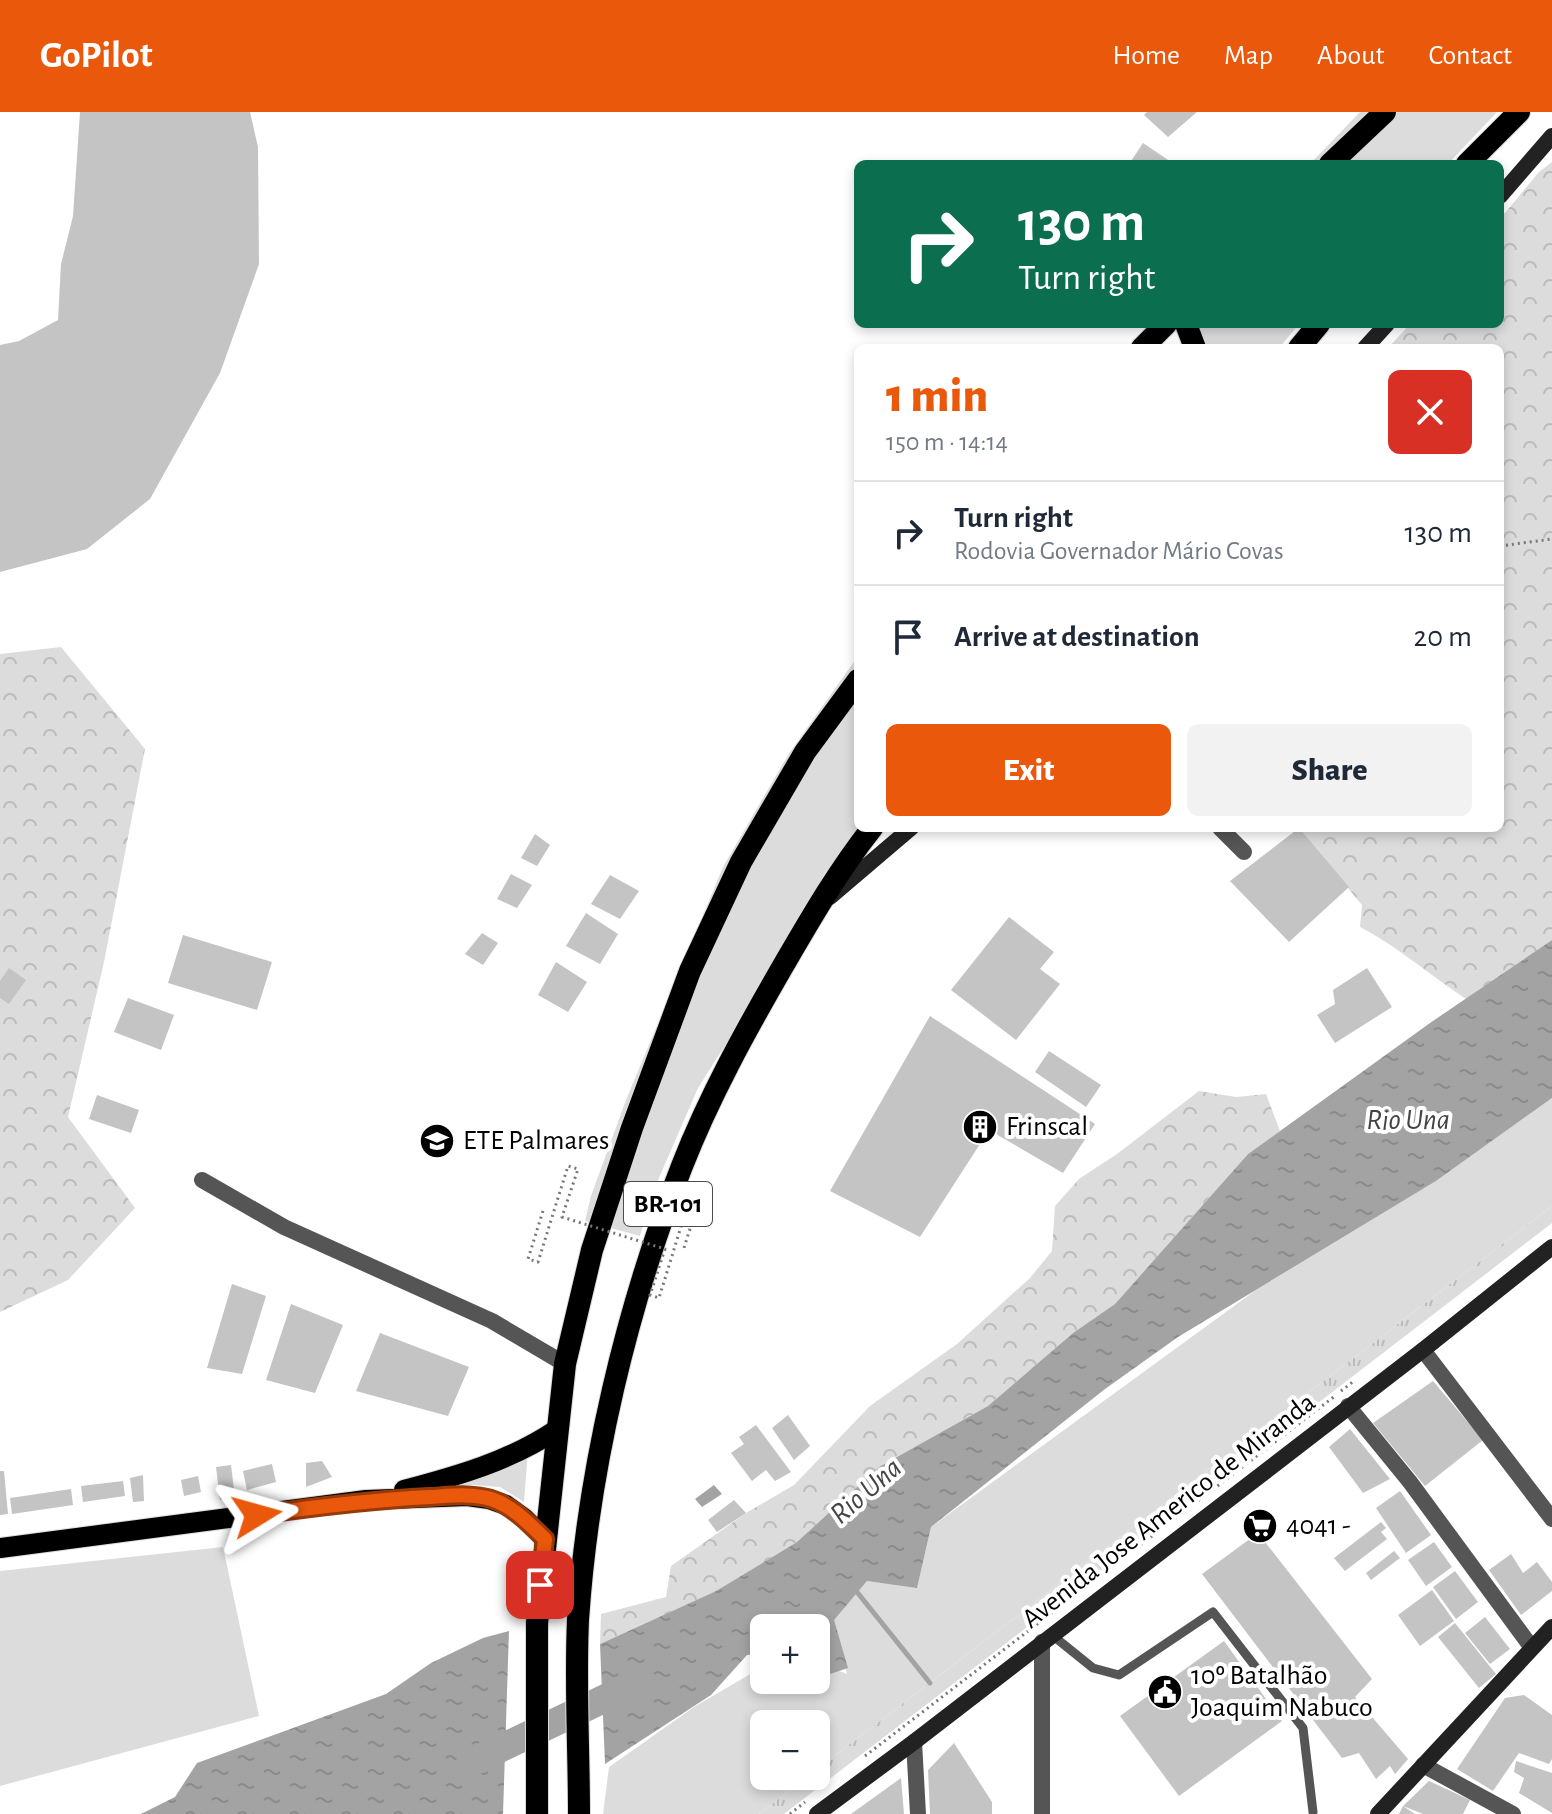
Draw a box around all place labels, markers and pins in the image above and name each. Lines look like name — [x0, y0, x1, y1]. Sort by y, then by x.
building icon: Frinscal — [961, 1108, 999, 1146]
place label: Frinscal — [1006, 1113, 1088, 1141]
school or university icon: ETE Palmares — [418, 1122, 456, 1160]
place label: ETE Palmares — [463, 1127, 609, 1155]
supermarket icon: 4041 - — [1241, 1507, 1279, 1545]
place label: 4041 - — [1286, 1512, 1351, 1540]
pin — [506, 1551, 574, 1619]
place label: 10º Batalhão Joaquim Nabuco — [1191, 1662, 1373, 1722]
public building icon: 10º Batalhão Joaquim Nabuco — [1146, 1673, 1184, 1711]

